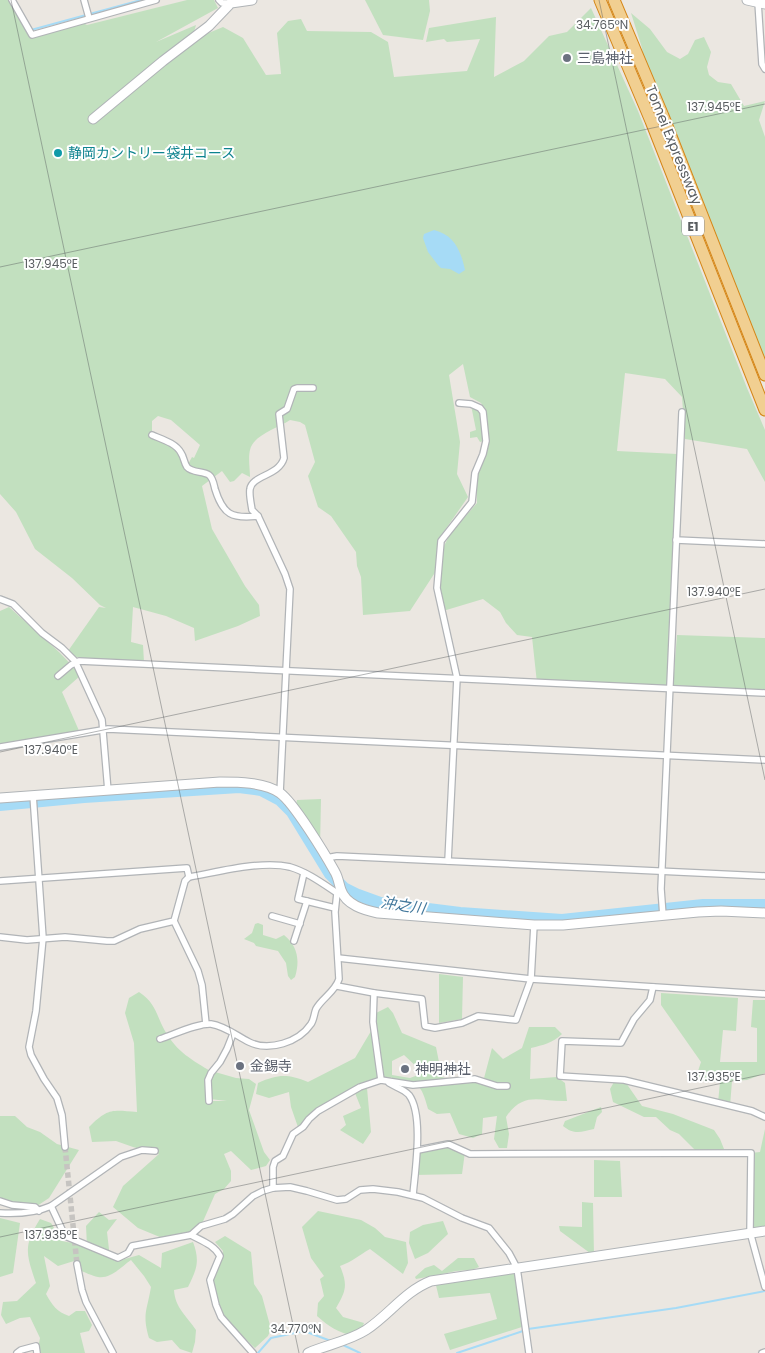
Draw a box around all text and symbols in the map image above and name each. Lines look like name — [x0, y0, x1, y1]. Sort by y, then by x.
text: 34.765°N — [576, 16, 628, 33]
place label: 三島神社 — [577, 48, 633, 68]
marker: 三島神社 — [561, 52, 573, 64]
street label: Tomei Expressway — [641, 82, 707, 208]
text: 137.945°E — [687, 98, 741, 115]
place label: 静岡カントリー袋井コース — [68, 143, 235, 163]
marker: 静岡カントリー袋井コース — [52, 147, 64, 159]
road number: E1 — [682, 217, 704, 236]
text: 137.945°E — [24, 255, 78, 272]
text: 137.940°E — [687, 583, 741, 600]
text: 137.940°E — [24, 741, 78, 758]
water label: 沖之川 — [379, 891, 429, 919]
place label: 金錫寺 — [250, 1056, 292, 1076]
place label: 神明神社 — [415, 1059, 471, 1079]
marker: 金錫寺 — [234, 1060, 246, 1072]
marker: 神明神社 — [399, 1063, 411, 1075]
text: 137.935°E — [687, 1068, 741, 1085]
text: 137.935°E — [24, 1226, 78, 1243]
text: 34.770°N — [270, 1320, 322, 1337]

